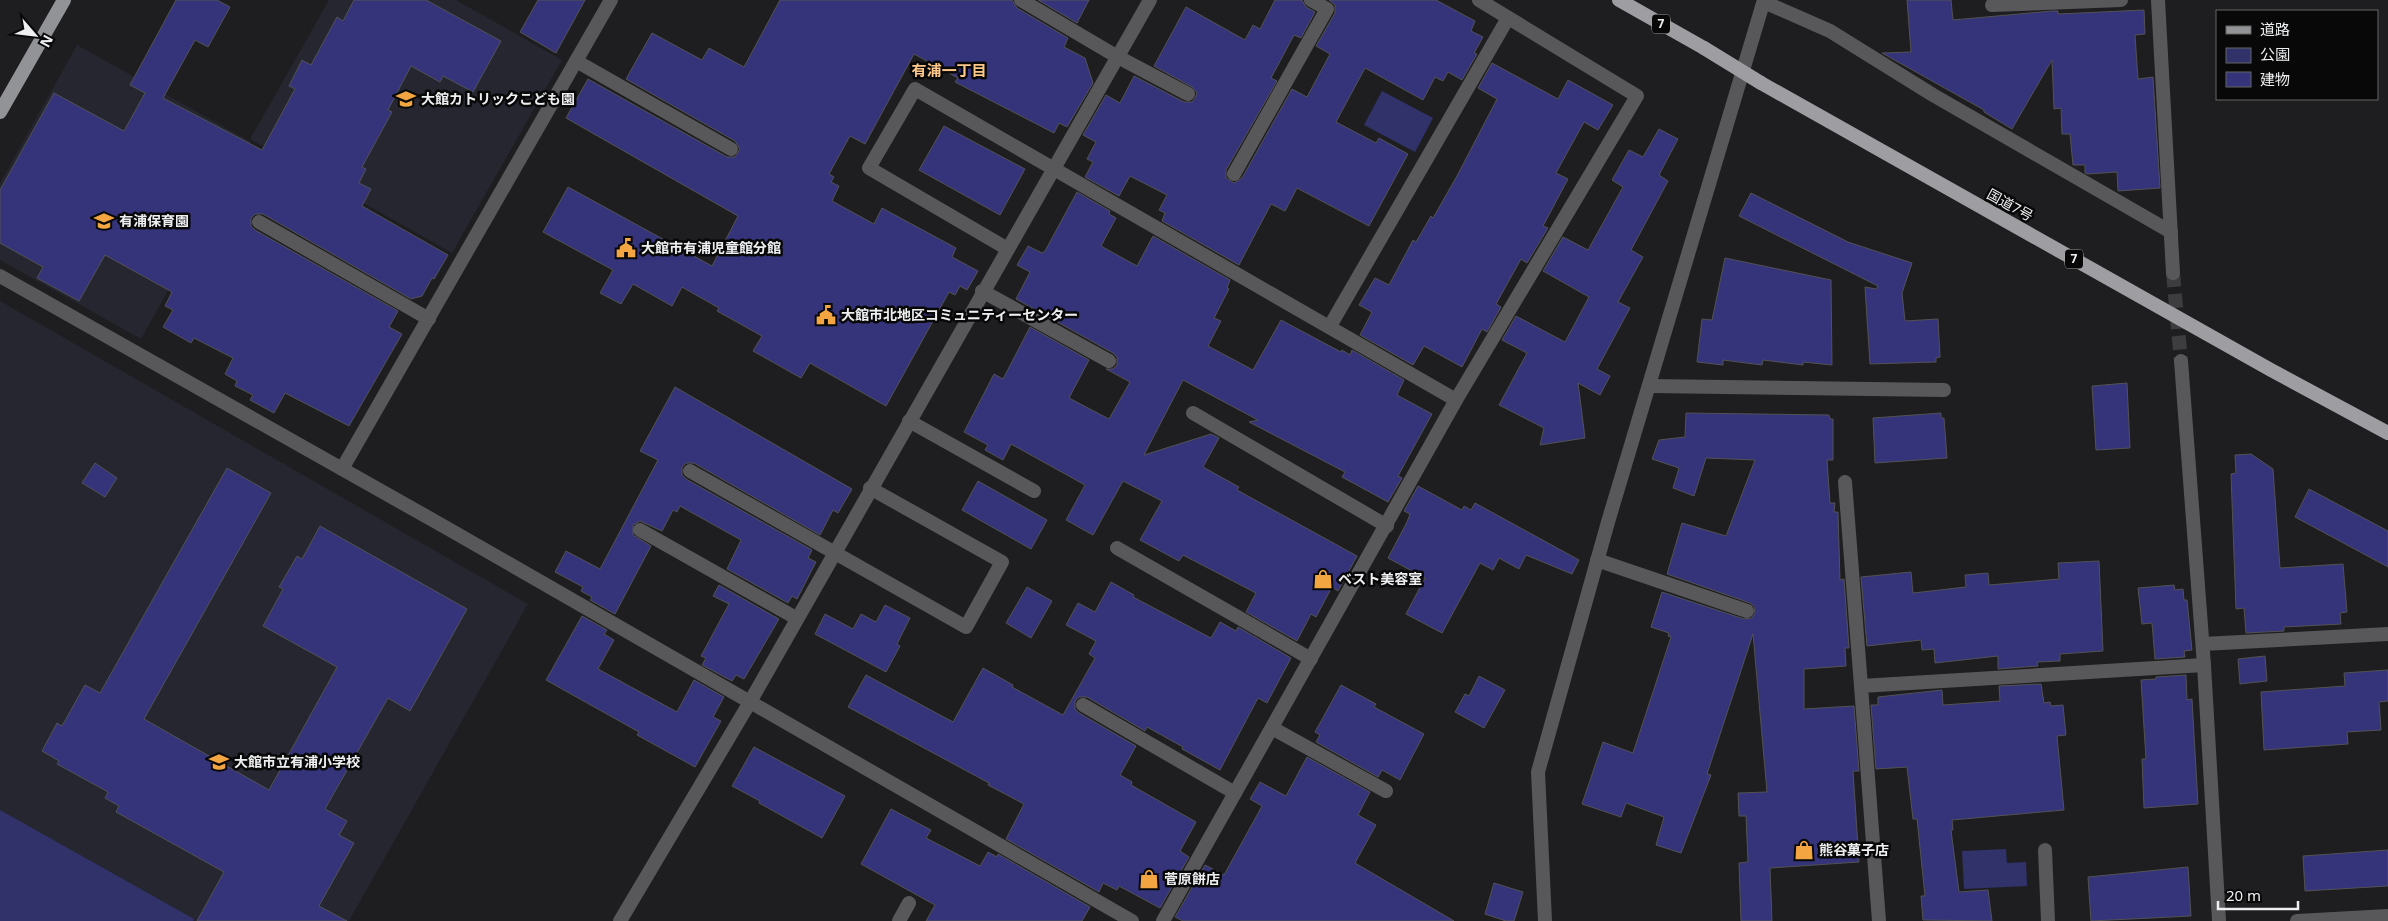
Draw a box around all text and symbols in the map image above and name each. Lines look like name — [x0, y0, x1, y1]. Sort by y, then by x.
north arrow — [10, 10, 60, 60]
legend — [2216, 10, 2378, 100]
road number: 7 — [1652, 14, 1670, 34]
text: 道路 — [2260, 19, 2290, 39]
text: N — [36, 32, 58, 51]
text: 公園 — [2260, 44, 2290, 64]
district label: 有浦一丁目 — [911, 60, 987, 80]
text: 建物 — [2260, 69, 2290, 89]
school or university icon: 大館カトリックこども園 — [395, 88, 417, 110]
place label: 大館カトリックこども園 — [421, 89, 575, 108]
street label: 国道7号 — [1984, 184, 2037, 225]
school or university icon: 有浦保育園 — [93, 210, 115, 232]
place label: 有浦保育園 — [119, 211, 189, 230]
public building icon: 大館市有浦児童館分館 — [615, 237, 637, 259]
place label: 大館市有浦児童館分館 — [641, 238, 781, 257]
road number: 7 — [2065, 250, 2083, 268]
public building icon: 大館市北地区コミュニティーセンター — [815, 304, 837, 326]
place label: 大館市北地区コミュニティーセンター — [841, 305, 1078, 324]
shop icon: ベスト美容室 — [1312, 568, 1334, 590]
place label: ベスト美容室 — [1338, 569, 1422, 588]
school or university icon: 大館市立有浦小学校 — [208, 751, 230, 773]
place label: 大館市立有浦小学校 — [234, 752, 360, 771]
shop icon: 熊谷菓子店 — [1793, 839, 1815, 861]
place label: 熊谷菓子店 — [1819, 840, 1889, 859]
shop icon: 菅原餅店 — [1138, 868, 1160, 890]
place label: 菅原餅店 — [1164, 869, 1220, 888]
scale bar — [2218, 878, 2298, 910]
text: 20 m — [2226, 885, 2261, 905]

